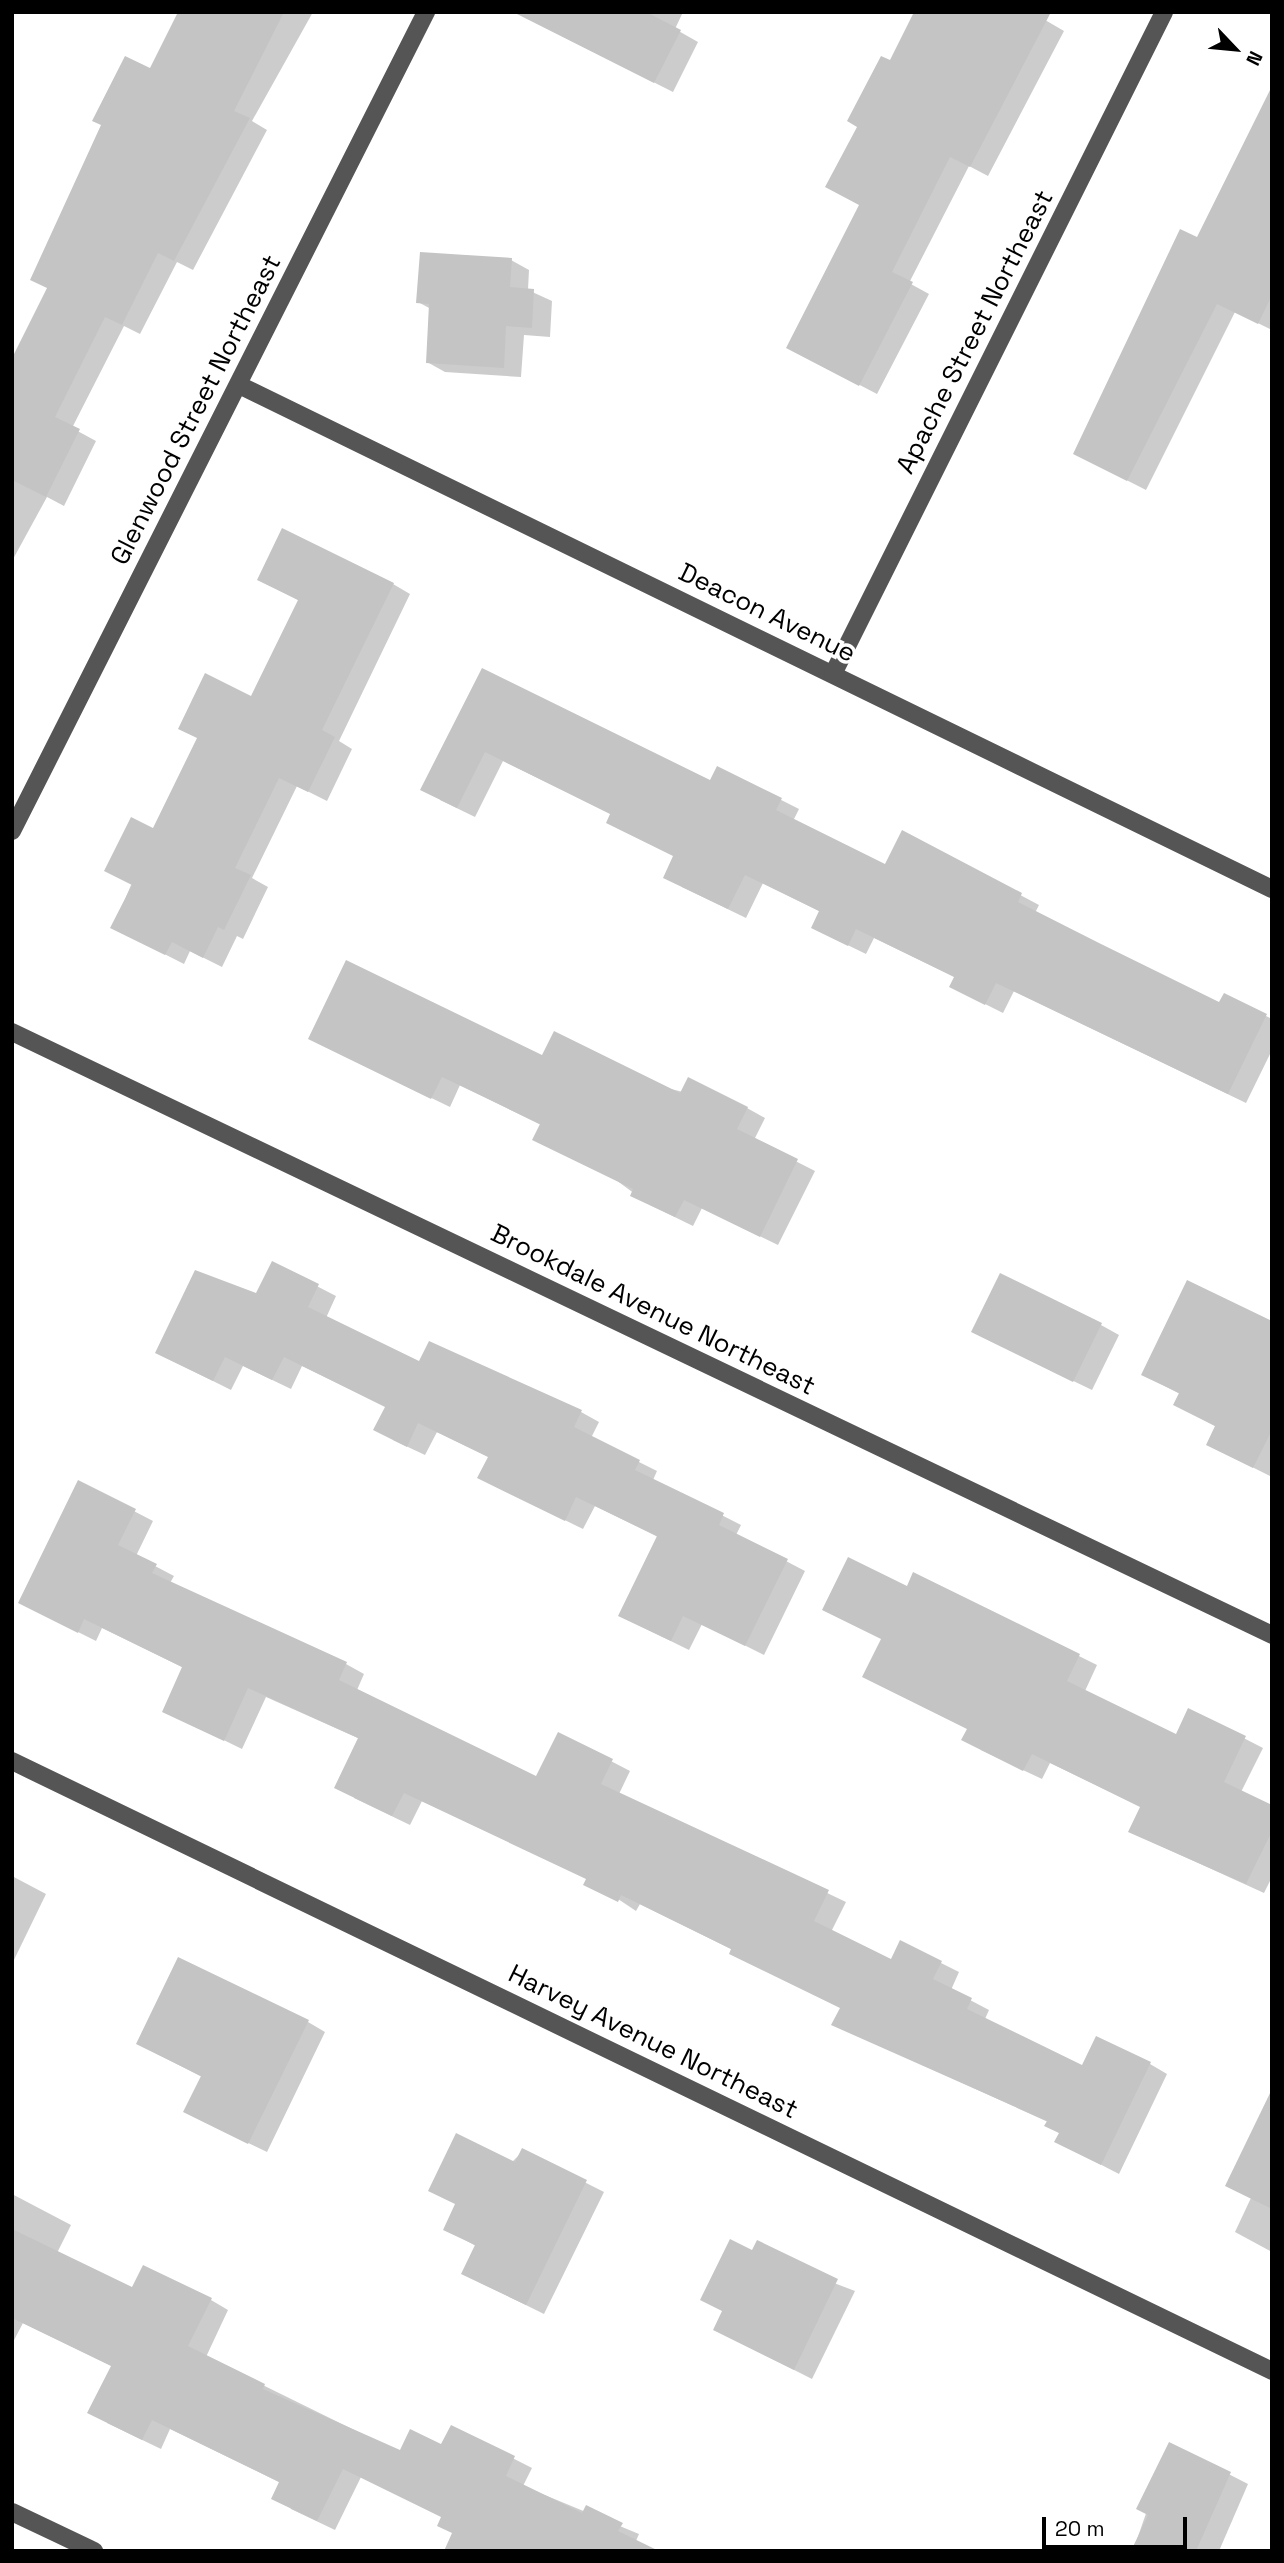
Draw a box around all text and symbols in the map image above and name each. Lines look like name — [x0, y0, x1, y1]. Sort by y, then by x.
north arrow — [1200, 14, 1270, 84]
text: N — [1240, 47, 1268, 70]
street label: Apache Street Northeast — [890, 185, 1060, 479]
street label: Glenwood Street Northeast — [104, 250, 288, 570]
street label: Deacon Avenue — [673, 557, 861, 669]
street label: Brookdale Avenue Northeast — [486, 1218, 820, 1402]
street label: Harvey Avenue Northeast — [503, 1958, 803, 2126]
scale bar — [1046, 2504, 1191, 2548]
text: 20 m — [1055, 2515, 1105, 2542]

